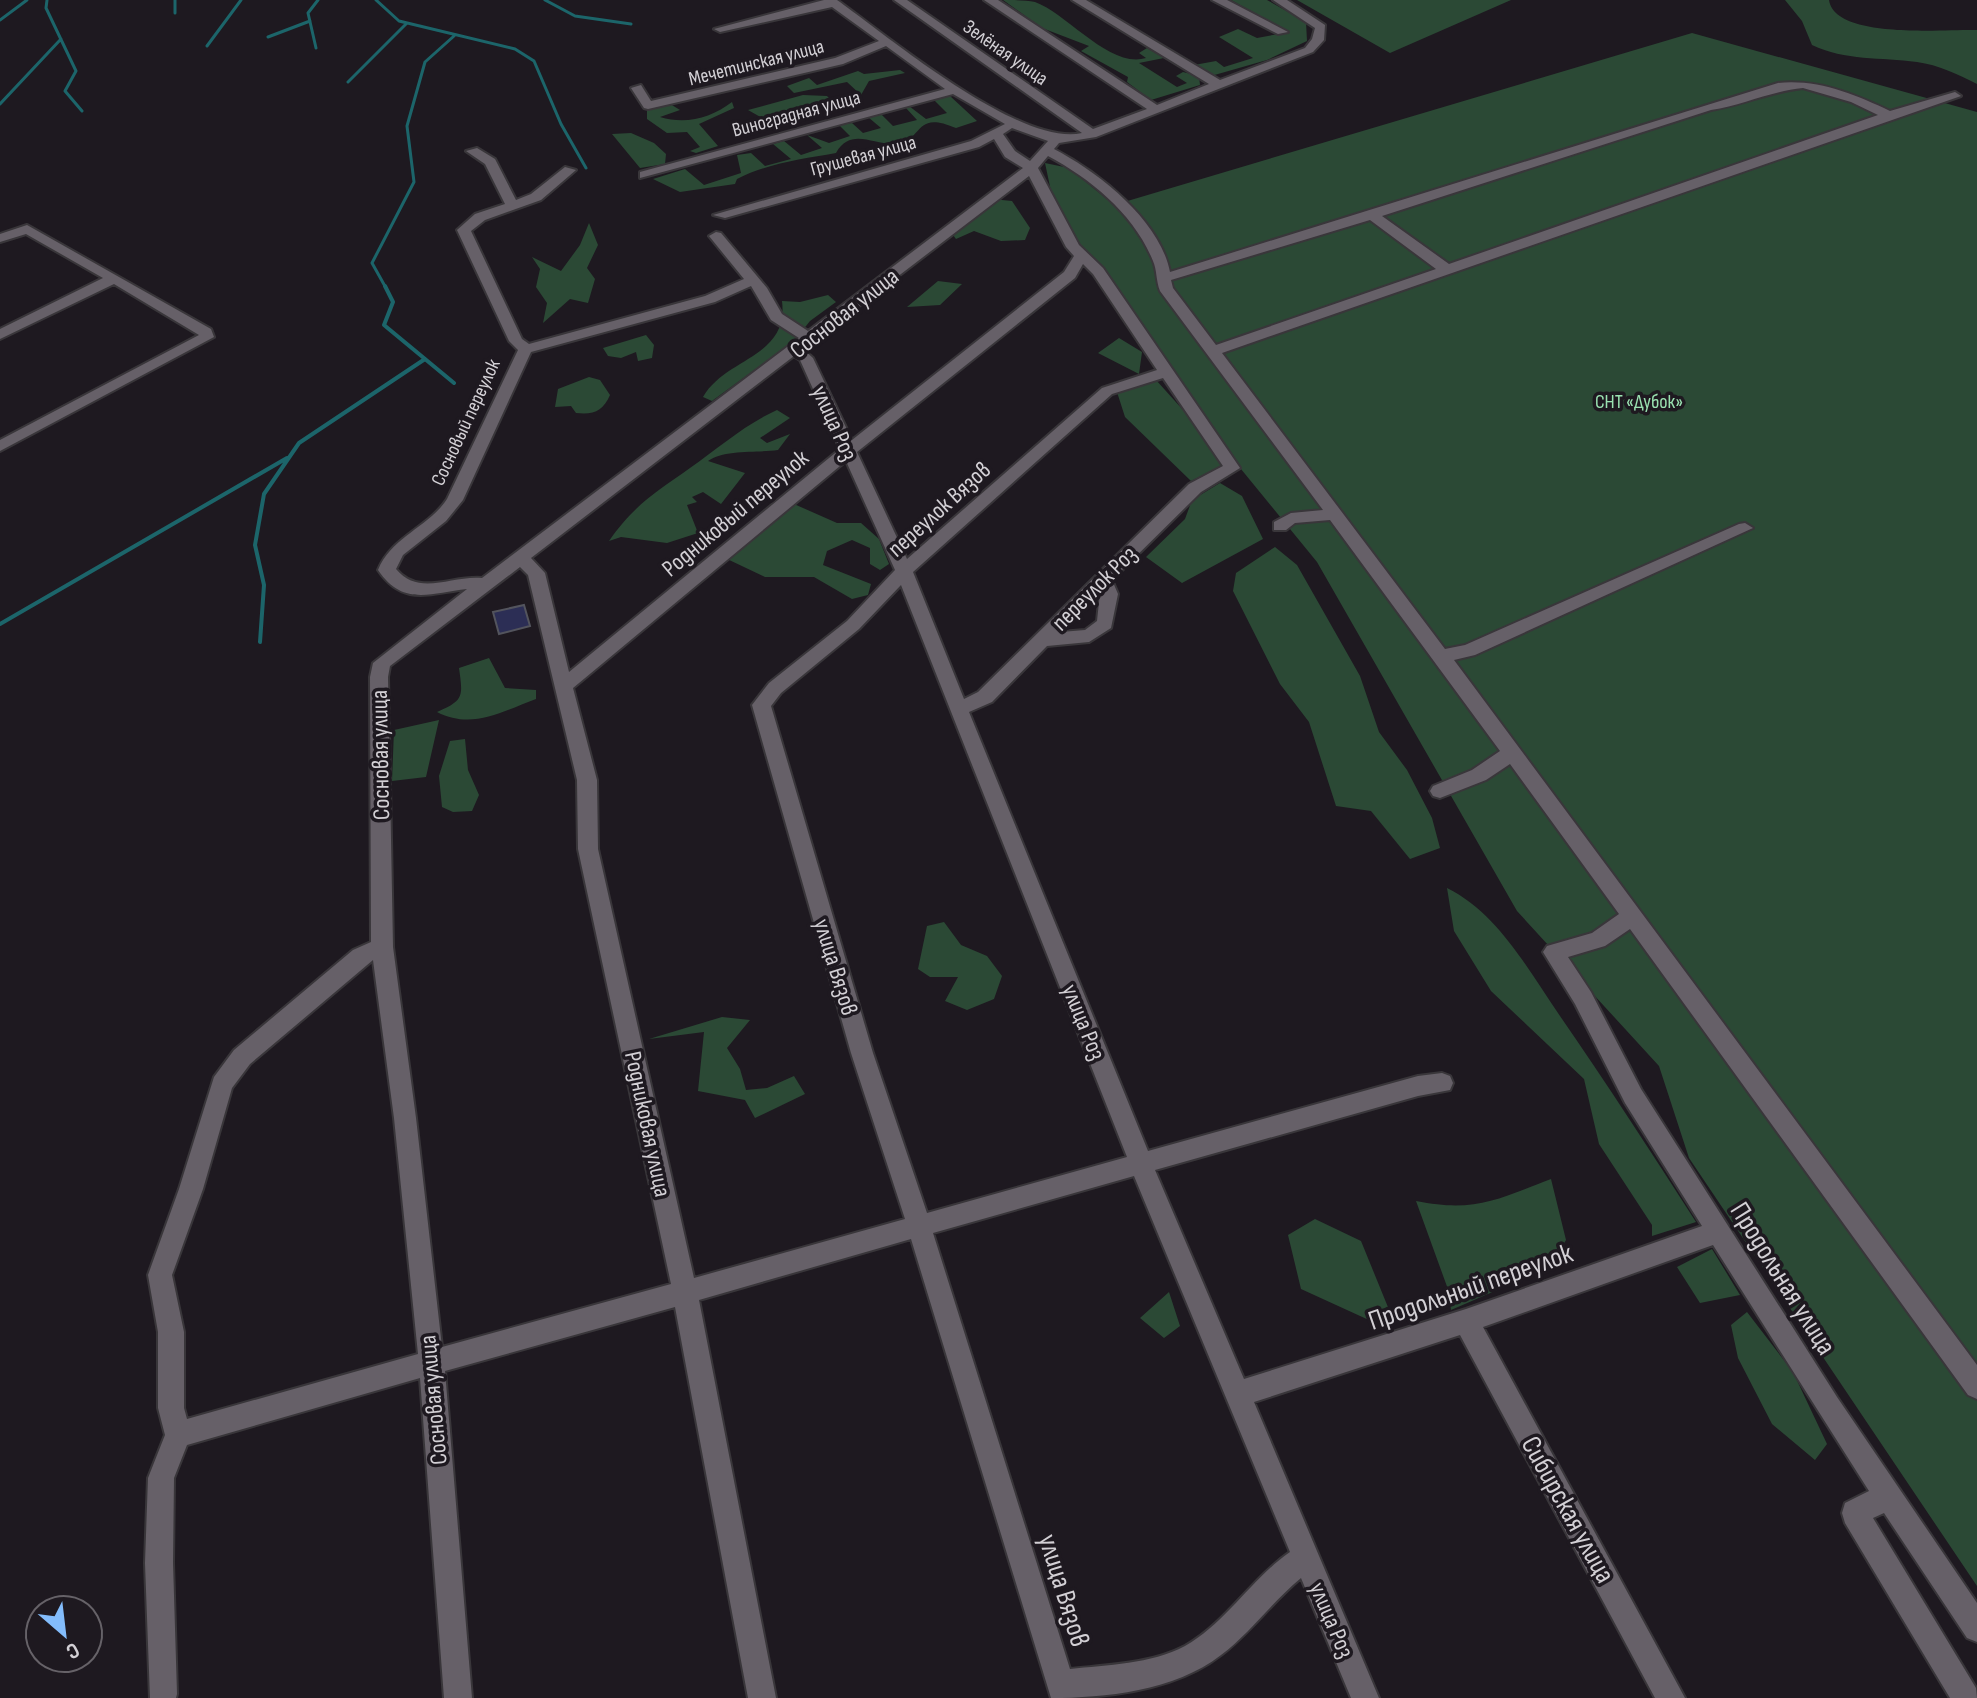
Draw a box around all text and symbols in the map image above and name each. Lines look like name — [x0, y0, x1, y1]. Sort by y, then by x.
street label: Зелёная улица — [958, 15, 1052, 91]
street label: Мечетинская улица — [686, 35, 826, 91]
street label: Виноградная улица — [730, 85, 863, 143]
street label: Грушевая улица — [808, 130, 919, 182]
street label: Сосновая улица — [784, 262, 904, 365]
street label: Сосновый переулок — [426, 355, 506, 490]
street label: улица Роз — [805, 381, 864, 465]
park label: СНТ «Дубок» — [1595, 390, 1683, 414]
street label: Родниковый переулок — [656, 443, 815, 583]
street label: переулок Вязов — [882, 456, 997, 563]
street label: переулок Роз — [1046, 540, 1143, 637]
street label: Сосновая улица — [365, 690, 396, 820]
street label: улица Вязов — [807, 915, 864, 1019]
street label: улица Роз — [1055, 980, 1112, 1064]
street label: Родниковая улица — [618, 1049, 677, 1200]
street label: Продольная улица — [1723, 1196, 1843, 1361]
street label: Продольный переулок — [1364, 1237, 1577, 1338]
street label: Сосновая улица — [413, 1334, 454, 1466]
street label: Сибирская улица — [1514, 1431, 1622, 1589]
street label: улица Вязов — [1031, 1530, 1096, 1651]
street label: улица Роз — [1303, 1578, 1360, 1662]
north arrow — [24, 1594, 104, 1674]
text: С — [61, 1636, 84, 1665]

